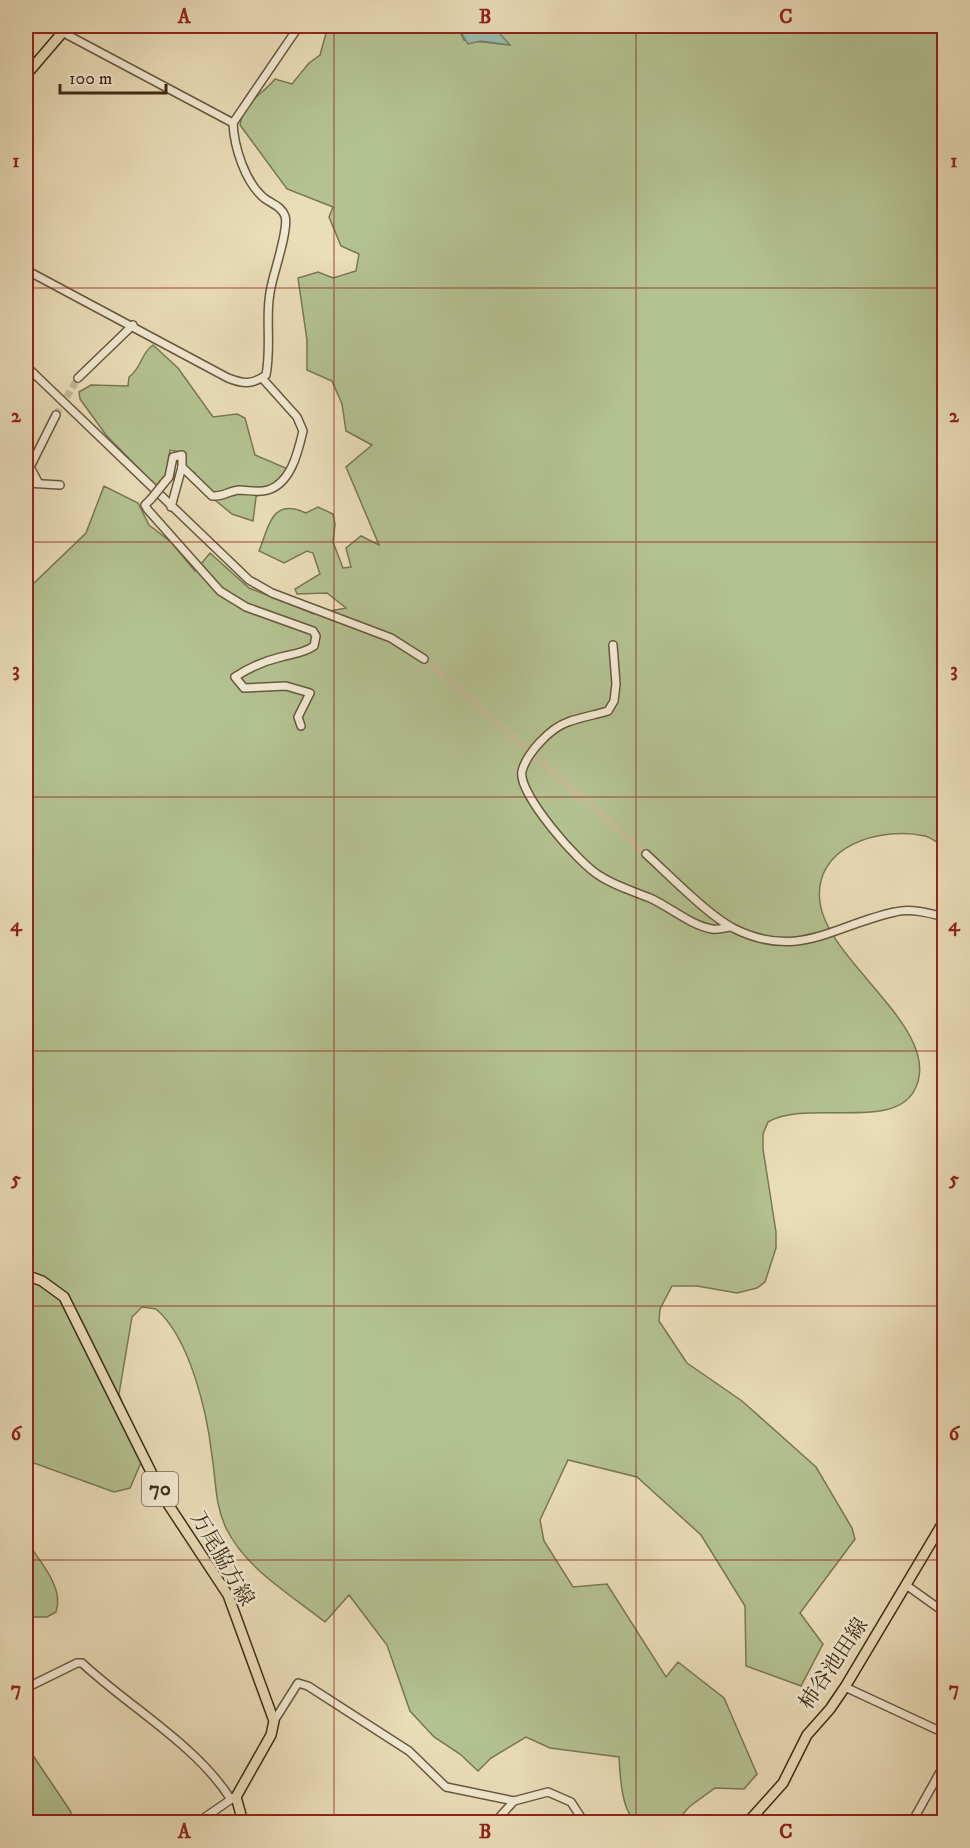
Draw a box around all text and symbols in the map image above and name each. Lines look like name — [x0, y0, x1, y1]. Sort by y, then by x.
text: A — [177, 5, 192, 30]
text: B — [479, 5, 491, 30]
text: C — [779, 5, 793, 30]
scale bar — [60, 57, 166, 95]
text: 100 m — [69, 68, 112, 90]
text: 1 — [12, 149, 20, 174]
text: 1 — [950, 149, 958, 174]
text: 2 — [11, 404, 22, 429]
text: 2 — [949, 404, 960, 429]
text: 3 — [12, 658, 20, 683]
text: 3 — [950, 658, 958, 683]
text: 4 — [10, 913, 23, 938]
text: 4 — [948, 913, 961, 938]
text: 5 — [10, 1167, 21, 1192]
text: 5 — [948, 1167, 959, 1192]
text: 6 — [11, 1422, 23, 1447]
text: 6 — [949, 1422, 961, 1447]
road number: 70 — [142, 1472, 178, 1506]
street label: 万尾脇方線 — [184, 1507, 260, 1611]
street label: 柿谷池田線 — [794, 1613, 874, 1715]
text: 7 — [11, 1677, 21, 1702]
text: 7 — [949, 1677, 959, 1702]
text: A — [177, 1820, 192, 1845]
text: B — [479, 1820, 491, 1845]
text: C — [779, 1820, 793, 1845]

